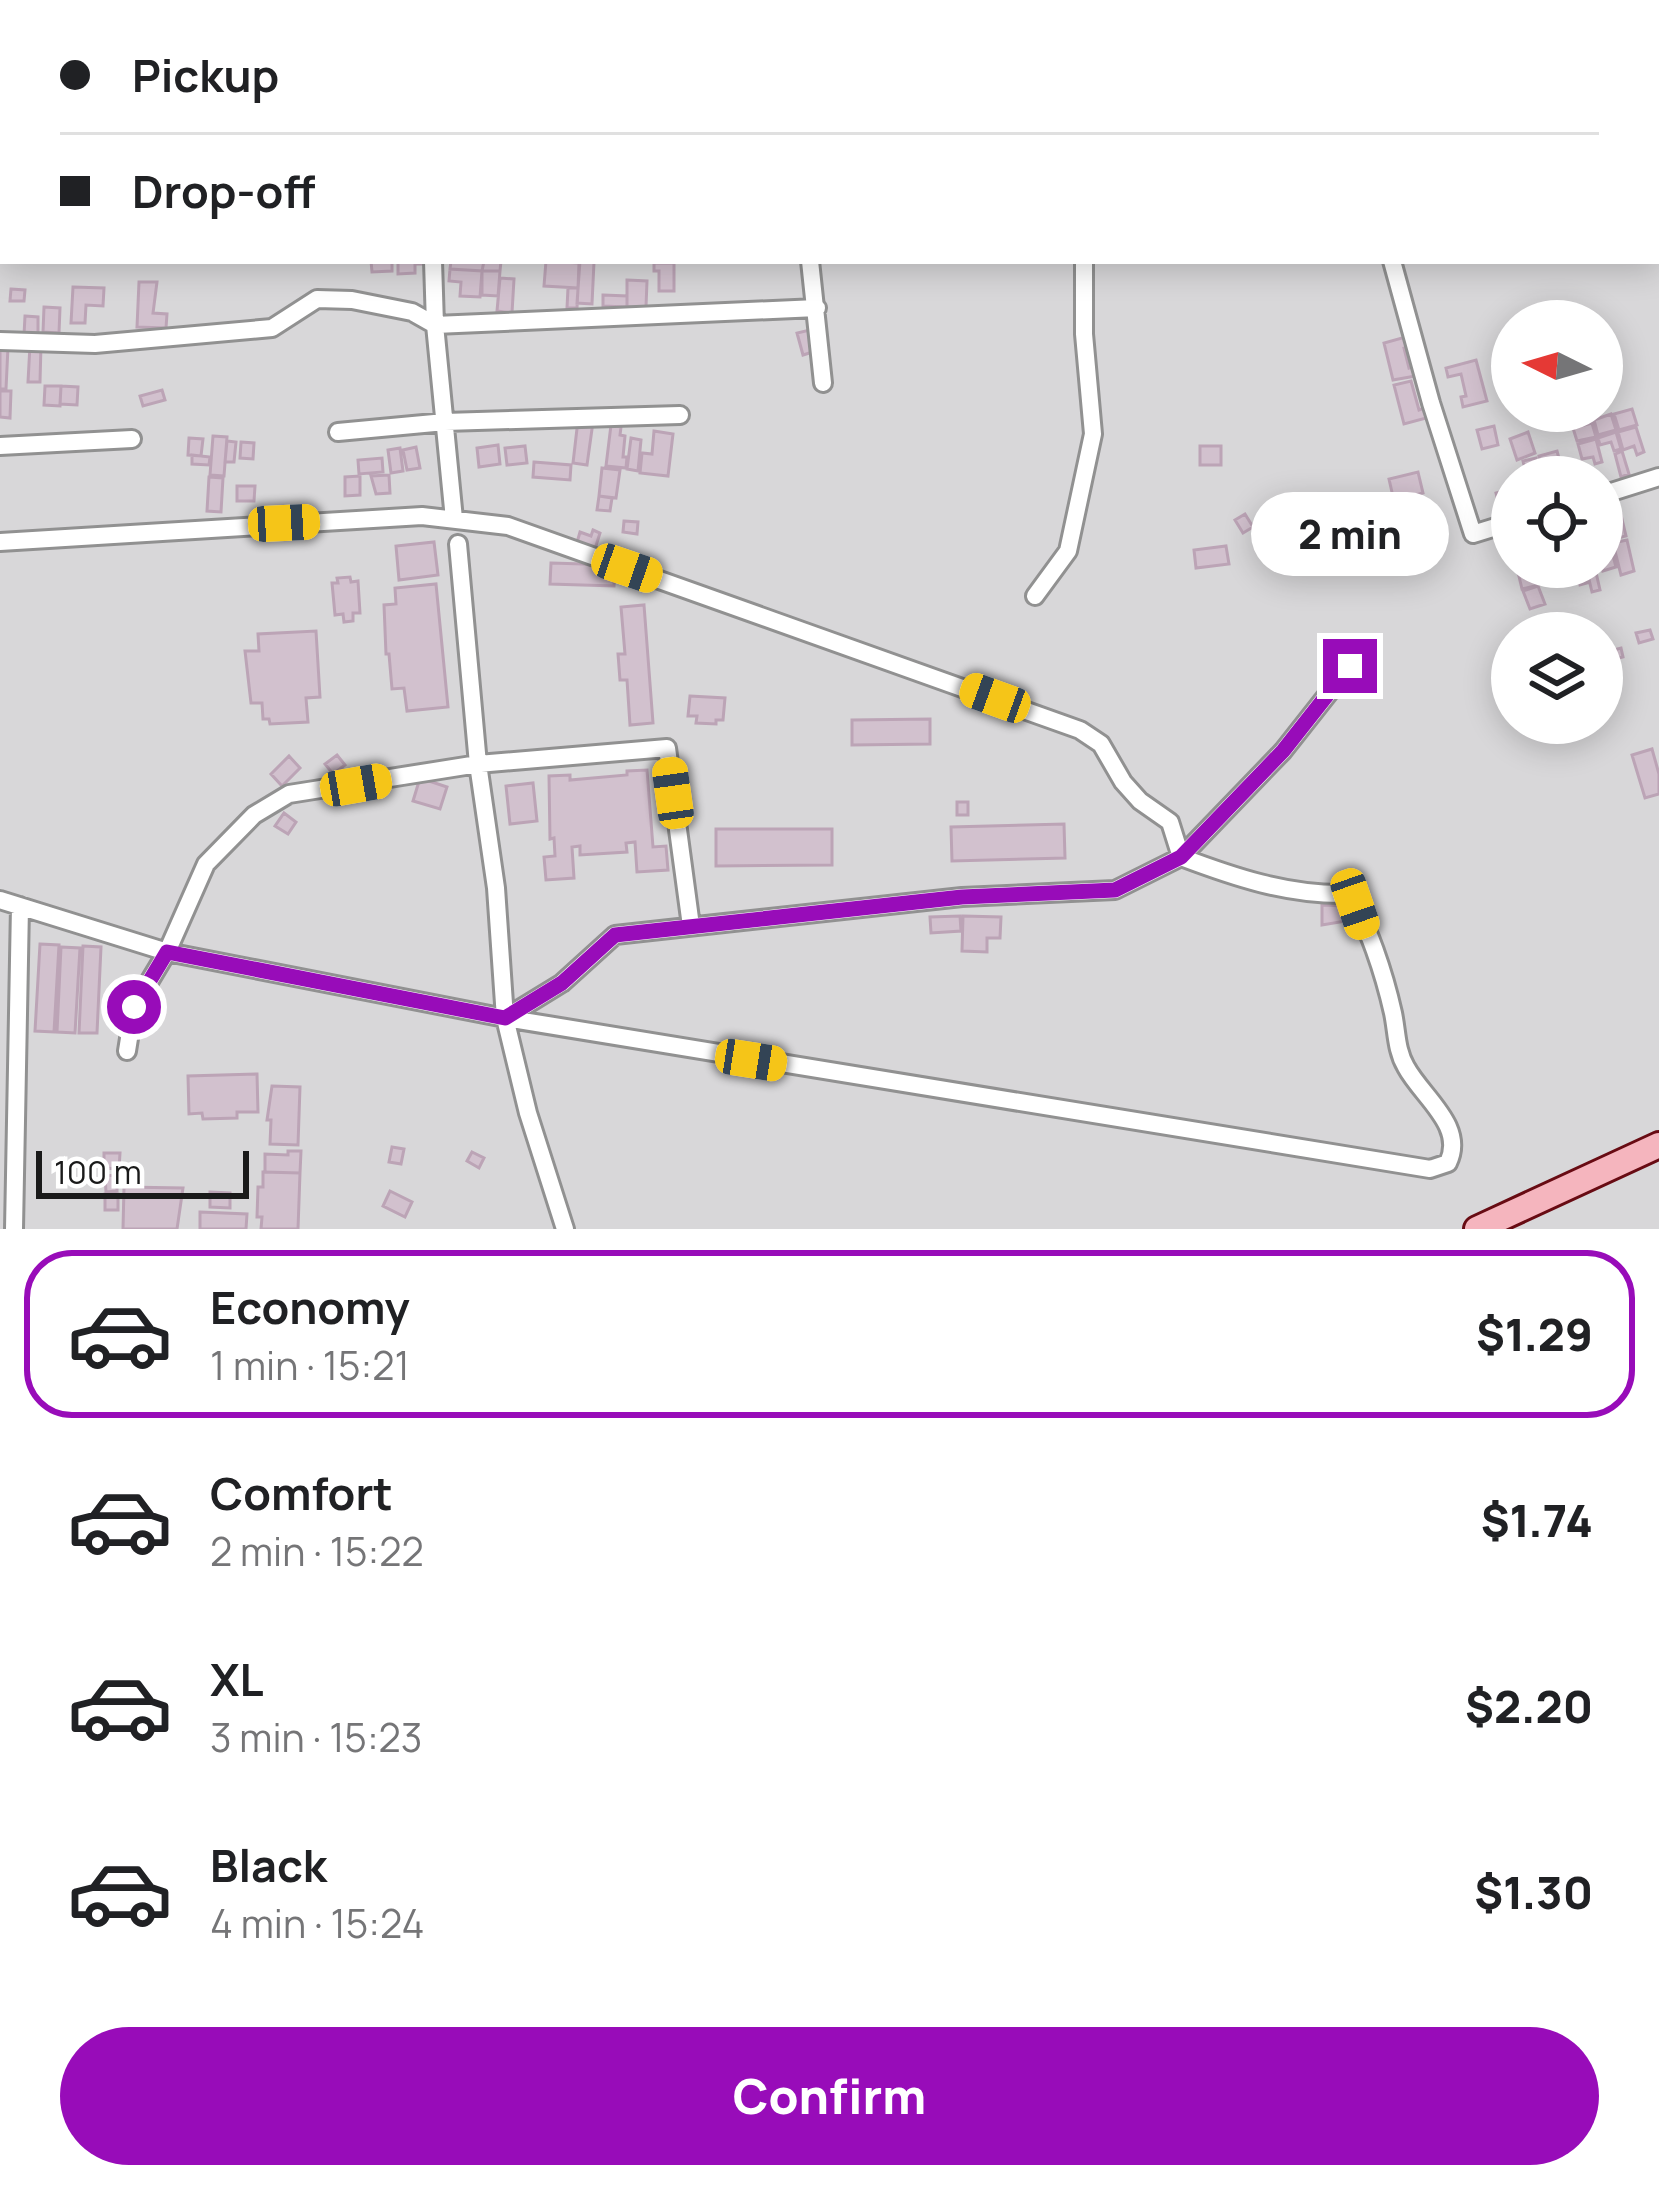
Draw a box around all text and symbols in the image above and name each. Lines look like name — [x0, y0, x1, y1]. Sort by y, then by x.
text: Pickup — [132, 44, 279, 106]
text: Drop-off — [132, 160, 315, 222]
north arrow — [1491, 300, 1623, 432]
map controls — [1491, 300, 1623, 744]
button: locate — [1491, 456, 1623, 588]
callout: 2 min — [1251, 492, 1449, 576]
car — [247, 503, 321, 543]
text: 2 min — [1298, 507, 1402, 561]
car — [587, 539, 667, 597]
button: layers — [1491, 612, 1623, 744]
route end — [1323, 639, 1377, 693]
car — [955, 669, 1035, 727]
car — [650, 755, 696, 831]
car — [317, 761, 395, 809]
car — [1326, 864, 1384, 944]
route start — [107, 980, 161, 1034]
car — [713, 1037, 789, 1083]
scale bar — [36, 1145, 249, 1198]
text: 100 m — [54, 1149, 142, 1194]
text: Economy — [210, 1276, 410, 1338]
icon: car — [66, 1280, 174, 1388]
text: $1.29 — [1476, 1303, 1593, 1365]
text: 1 min · 15:21 — [210, 1338, 410, 1392]
text: Comfort — [210, 1462, 393, 1524]
icon: car — [66, 1466, 174, 1574]
text: $1.74 — [1481, 1489, 1593, 1551]
text: 2 min · 15:22 — [210, 1524, 424, 1578]
text: XL — [210, 1648, 264, 1710]
icon: car — [66, 1652, 174, 1760]
text: $2.20 — [1465, 1675, 1593, 1737]
text: 3 min · 15:23 — [210, 1710, 422, 1764]
text: Black — [210, 1834, 327, 1896]
icon: car — [66, 1838, 174, 1946]
text: $1.30 — [1474, 1861, 1593, 1923]
text: 4 min · 15:24 — [210, 1896, 424, 1950]
button: Confirm — [60, 2027, 1599, 2165]

